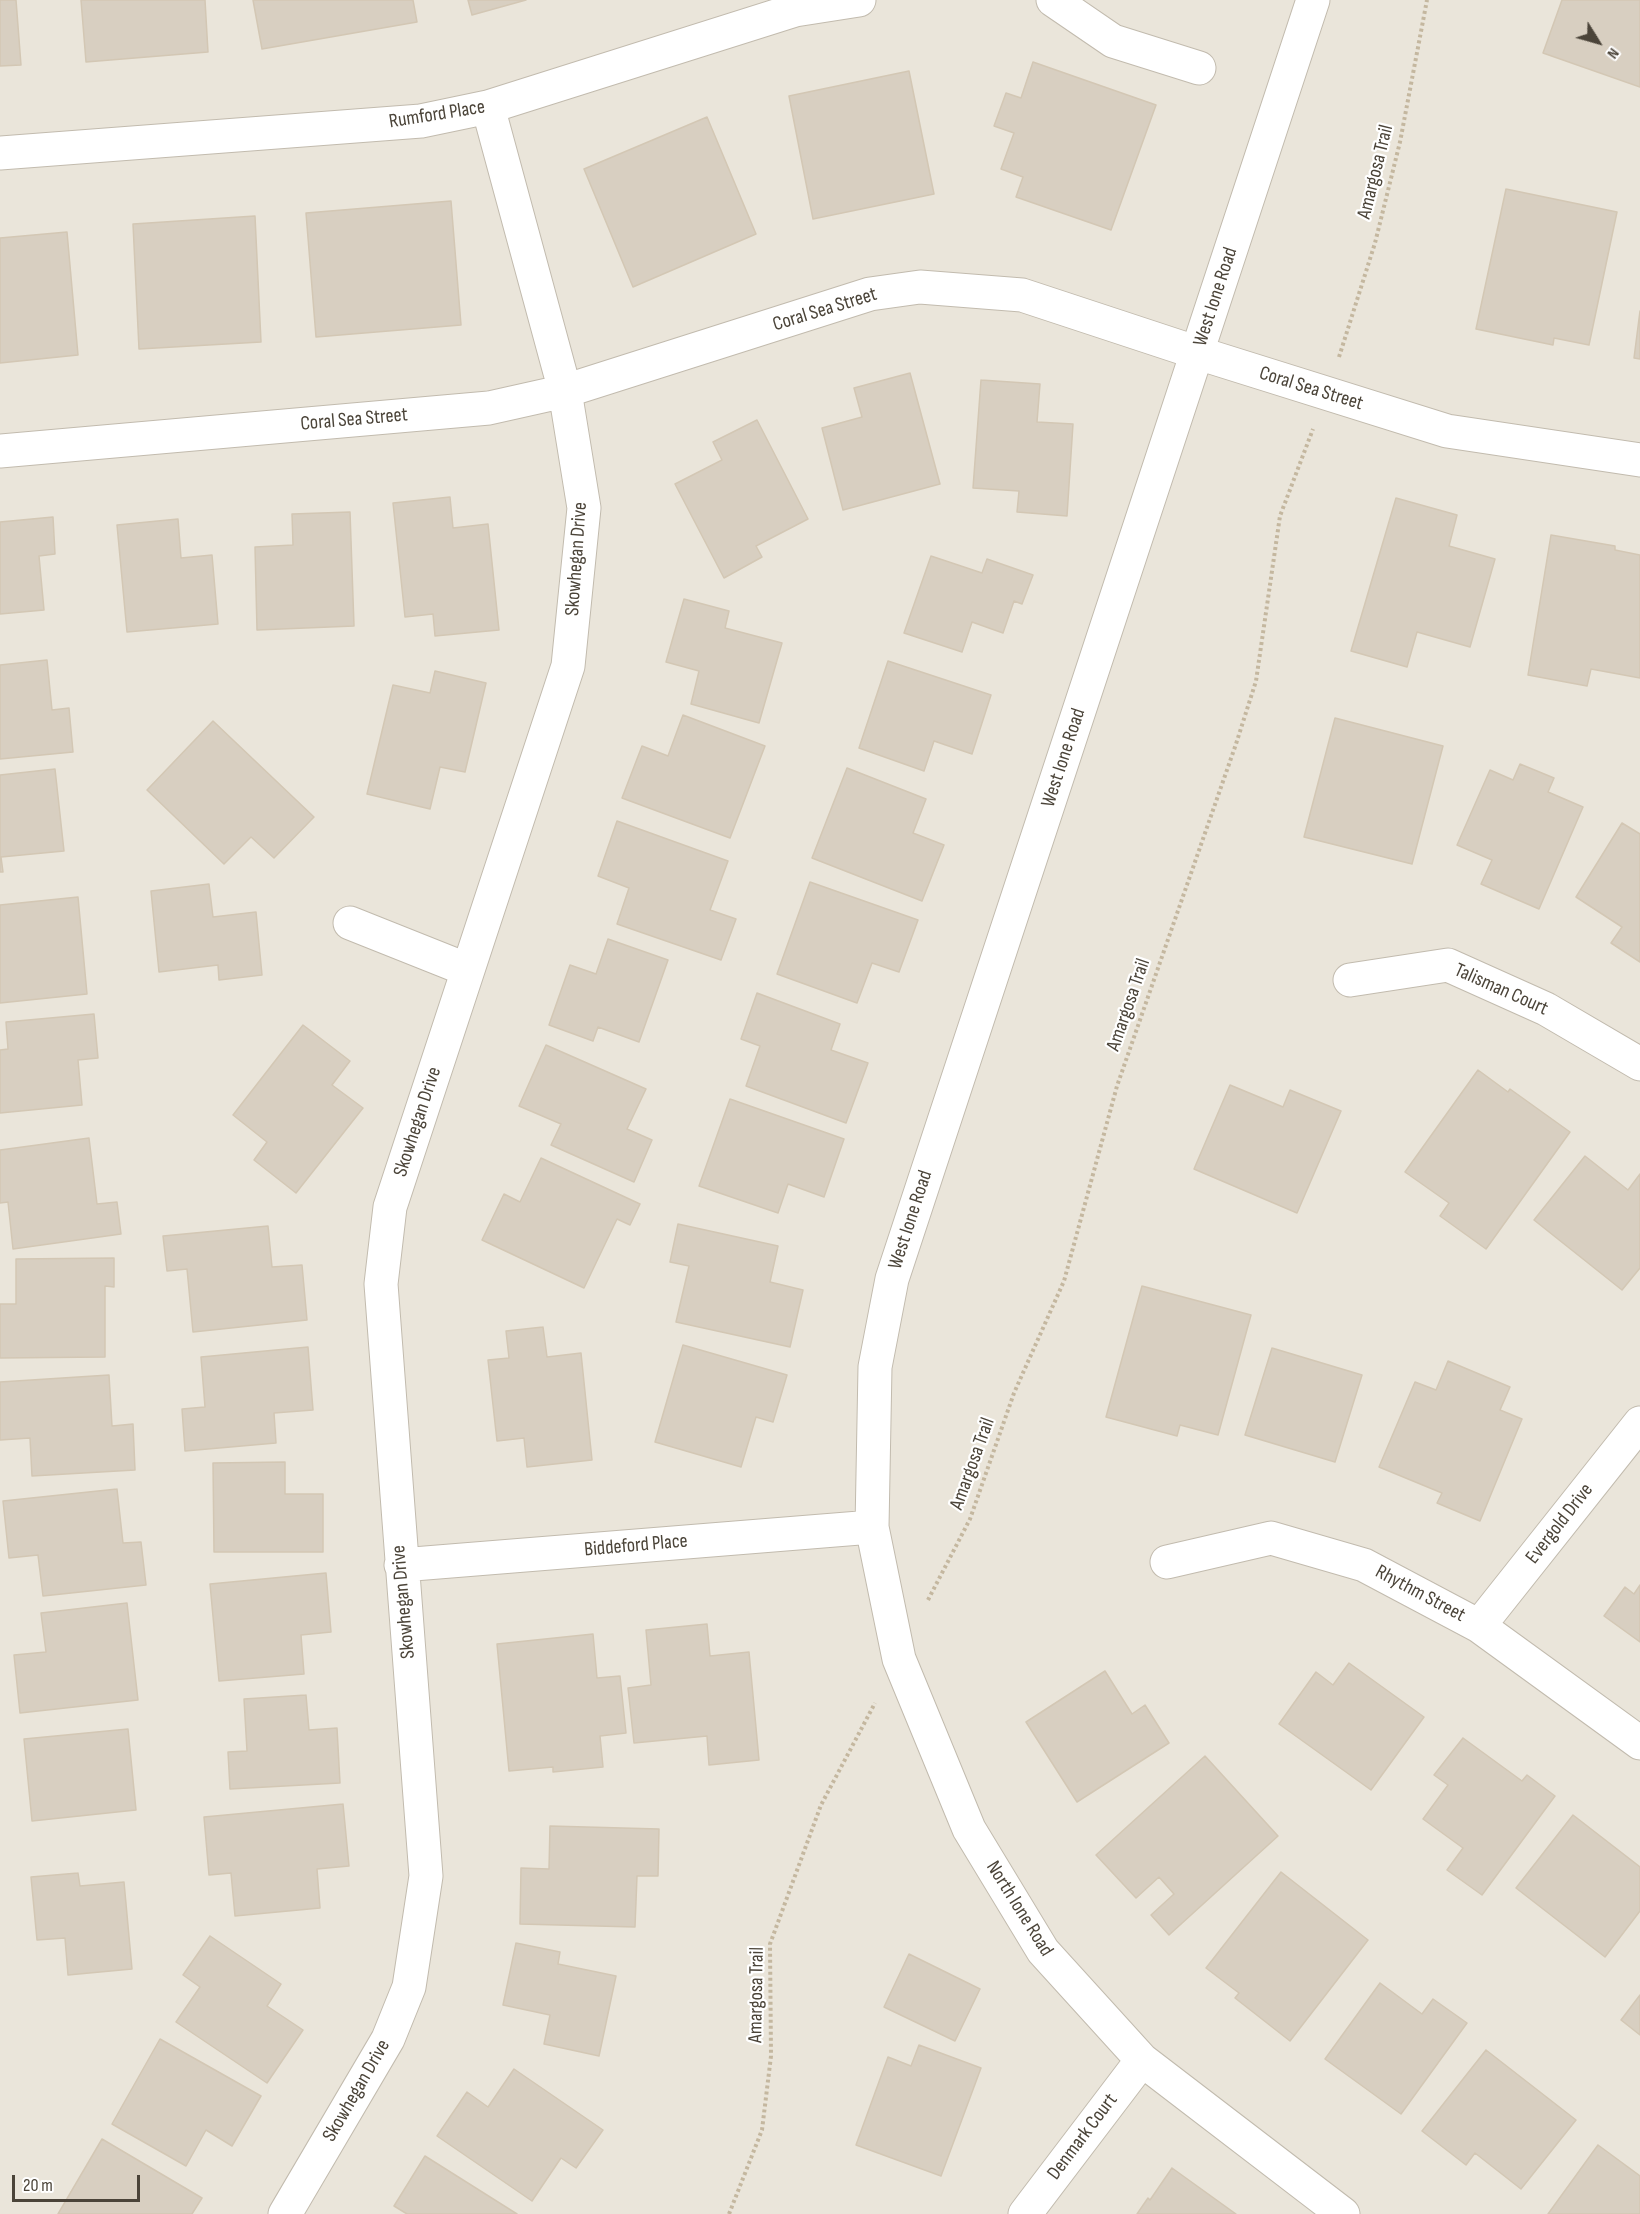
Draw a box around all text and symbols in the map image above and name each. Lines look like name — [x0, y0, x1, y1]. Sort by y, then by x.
north arrow — [1568, 12, 1628, 72]
text: N — [1603, 44, 1623, 62]
street label: Rumford Place — [387, 96, 487, 134]
street label: Amargosa Trail — [1353, 122, 1399, 222]
street label: West Ione Road — [1189, 244, 1243, 350]
street label: Coral Sea Street — [770, 283, 880, 337]
street label: Coral Sea Street — [1256, 362, 1366, 416]
street label: Coral Sea Street — [299, 403, 409, 437]
street label: Skowhegan Drive — [561, 501, 593, 617]
street label: West Ione Road — [1037, 705, 1091, 811]
street label: Amargosa Trail — [1102, 956, 1156, 1054]
street label: Talisman Court — [1450, 959, 1552, 1021]
street label: Skowhegan Drive — [389, 1064, 447, 1180]
street label: West Ione Road — [884, 1167, 938, 1273]
street label: Amargosa Trail — [945, 1415, 1001, 1513]
street label: Evergold Drive — [1521, 1479, 1599, 1569]
street label: Biddeford Place — [583, 1530, 689, 1562]
street label: Skowhegan Drive — [387, 1544, 421, 1660]
street label: Rhythm Street — [1371, 1560, 1469, 1628]
street label: North Ione Road — [980, 1857, 1058, 1961]
street label: Amargosa Trail — [744, 1947, 770, 2043]
street label: Skowhegan Drive — [318, 2036, 396, 2146]
street label: Denmark Court — [1043, 2089, 1123, 2185]
scale bar — [15, 2163, 142, 2201]
text: 20 m — [23, 2175, 53, 2196]

